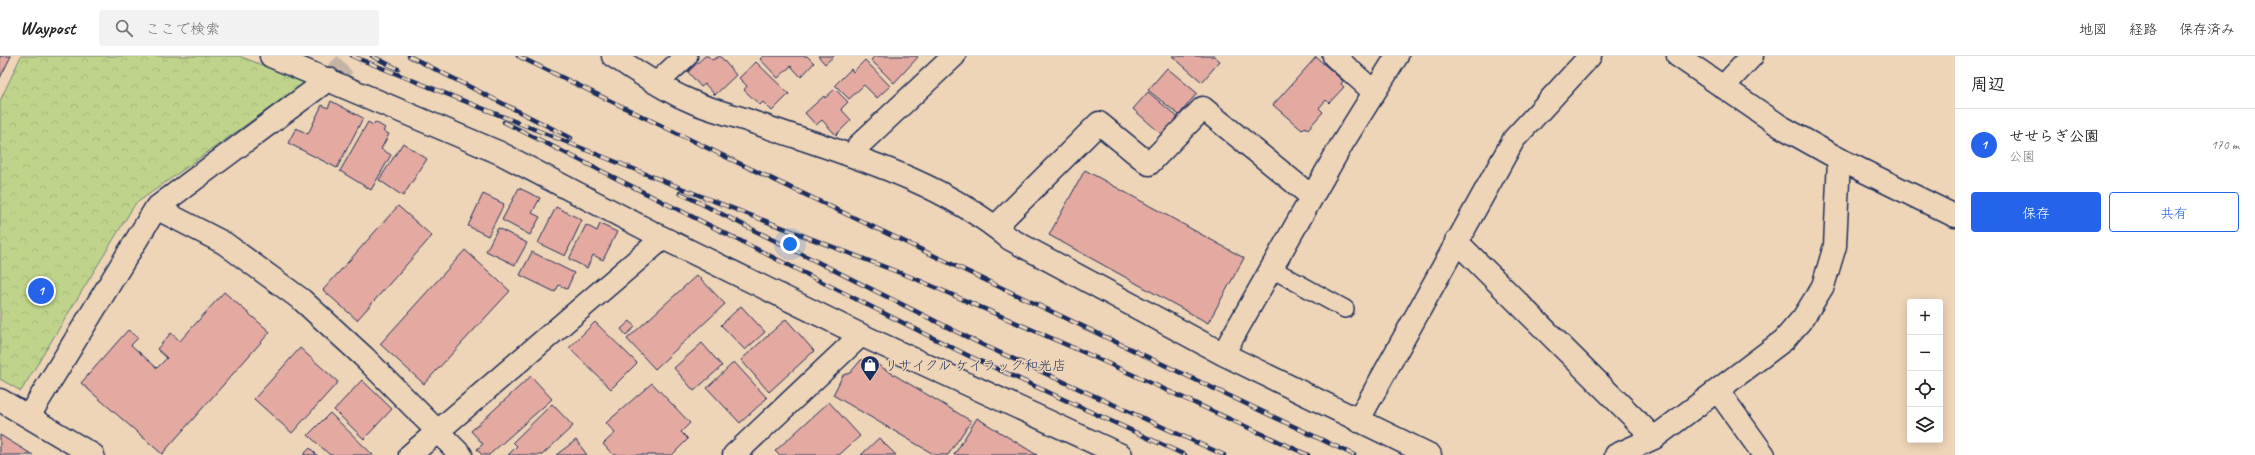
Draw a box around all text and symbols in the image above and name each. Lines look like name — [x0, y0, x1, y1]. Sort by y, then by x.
search box — [99, 10, 379, 46]
text: Waypost — [20, 16, 75, 40]
icon: search — [113, 17, 135, 39]
text: ここで検索 — [145, 20, 220, 39]
text: 地図 — [2079, 21, 2107, 38]
text: 経路 — [2129, 21, 2157, 38]
text: 保存済み — [2179, 21, 2235, 38]
text: 周辺 — [1971, 74, 2005, 95]
text: せせらぎ公園 — [2009, 127, 2099, 146]
text: 1 — [1981, 137, 1987, 153]
text: 170 m — [2211, 137, 2239, 153]
text: 公園 — [2009, 149, 2035, 165]
button: 保存 — [1971, 192, 2101, 232]
button: 共有 — [2109, 192, 2239, 232]
your location — [780, 234, 800, 254]
pin: 1 — [28, 276, 54, 306]
map controls — [1907, 299, 1943, 443]
button: + — [1907, 299, 1943, 335]
button: − — [1907, 335, 1943, 371]
shop icon: リサイクル ケイラック和光店 — [859, 354, 881, 382]
place label: リサイクル ケイラック和光店 — [884, 357, 1066, 374]
button: locate — [1907, 371, 1943, 407]
button: layers — [1907, 407, 1943, 443]

